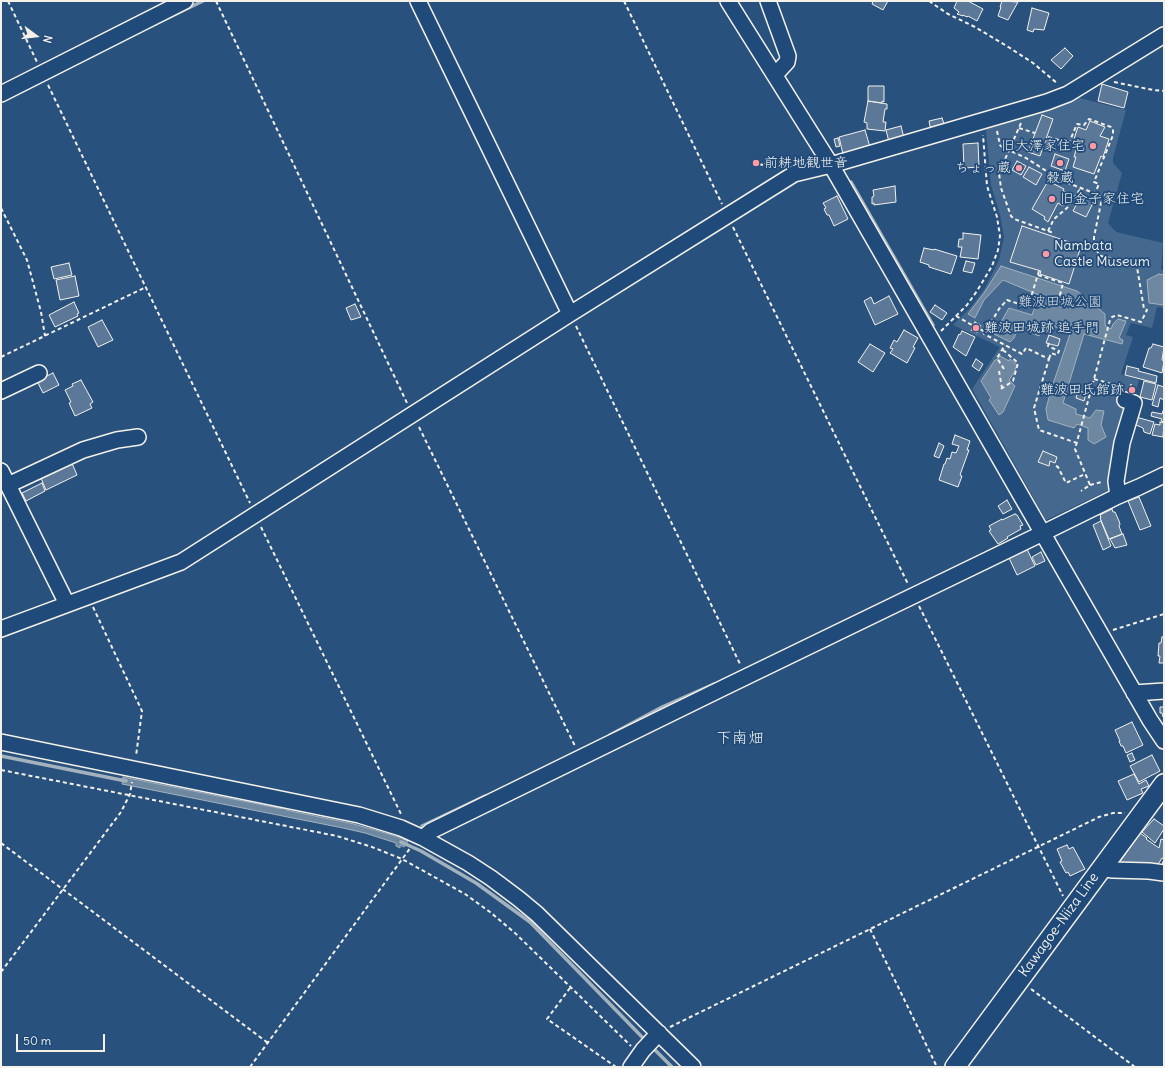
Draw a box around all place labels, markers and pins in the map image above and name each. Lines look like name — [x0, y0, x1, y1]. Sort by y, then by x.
place label: 旧大澤家住宅 — [1001, 138, 1085, 154]
marker: 旧大澤家住宅 — [1088, 141, 1098, 151]
place label: 前耕地観世音 — [764, 155, 848, 171]
marker: 前耕地観世音 — [751, 158, 761, 168]
marker: 穀蔵 — [1055, 158, 1065, 168]
place label: ちょっ蔵 — [955, 160, 1011, 176]
marker: ちょっ蔵 — [1014, 163, 1024, 173]
place label: 穀蔵 — [1046, 170, 1074, 186]
place label: 旧金子家住宅 — [1060, 191, 1144, 207]
marker: 旧金子家住宅 — [1047, 194, 1057, 204]
place label: Nambata Castle Museum — [1054, 238, 1150, 270]
marker: Nambata Castle Museum — [1041, 249, 1051, 259]
place label: 難波田城跡 追手門 — [984, 320, 1099, 336]
marker: 難波田城跡 追手門 — [971, 323, 981, 333]
place label: 難波田氏館跡 — [1040, 382, 1124, 398]
marker: 難波田氏館跡 — [1127, 385, 1137, 395]

